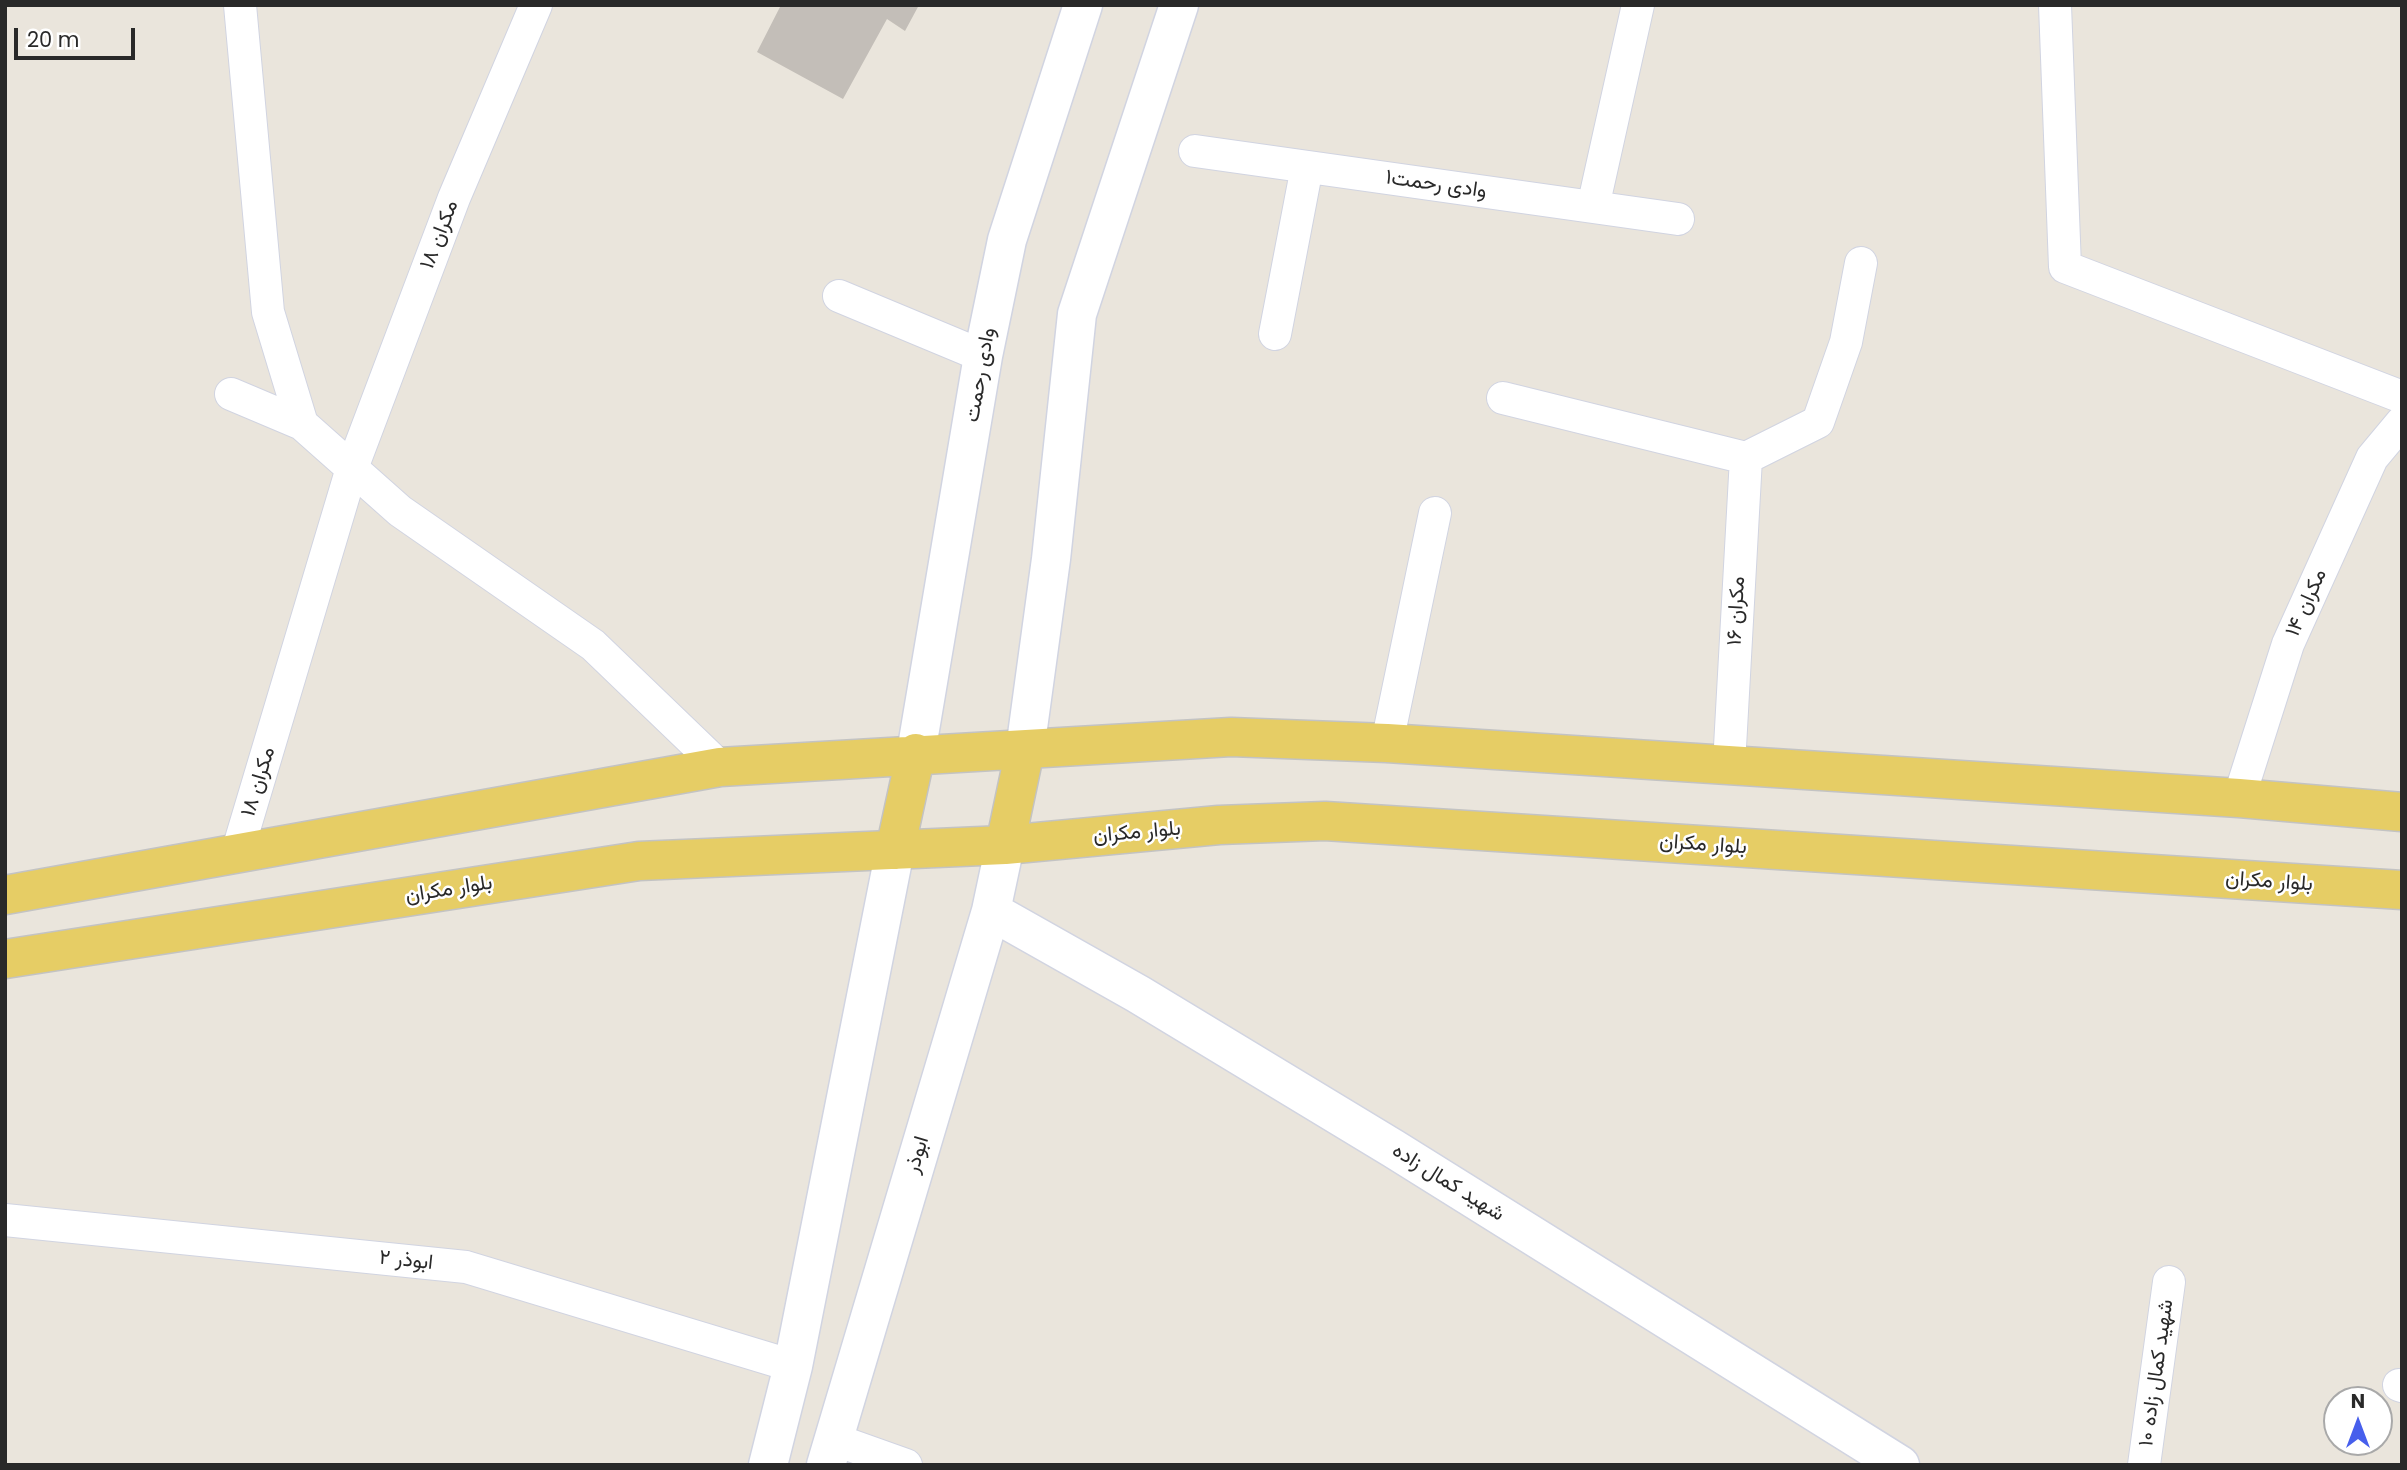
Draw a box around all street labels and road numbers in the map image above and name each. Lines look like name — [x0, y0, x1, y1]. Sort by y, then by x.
street label: وادی رحمت۱ — [1384, 165, 1488, 205]
street label: مکران ۱۸ — [415, 197, 465, 273]
street label: وادی رحمت — [960, 326, 1002, 424]
street label: مکران ۱۴ — [2281, 565, 2333, 641]
street label: مکران ۱۶ — [1723, 576, 1751, 646]
street label: مکران ۱۸ — [236, 744, 282, 820]
street label: بلوار مکران — [1092, 817, 1182, 849]
street label: بلوار مکران — [1658, 829, 1748, 861]
street label: بلوار مکران — [2224, 866, 2314, 898]
street label: بلوار مکران — [404, 871, 494, 909]
street label: ابوذر — [900, 1133, 936, 1177]
street label: شهید کمال زاده — [1387, 1138, 1509, 1228]
street label: ابوذر ۲ — [378, 1246, 434, 1276]
street label: شهید کمال زاده ۱۰ — [2134, 1298, 2180, 1448]

